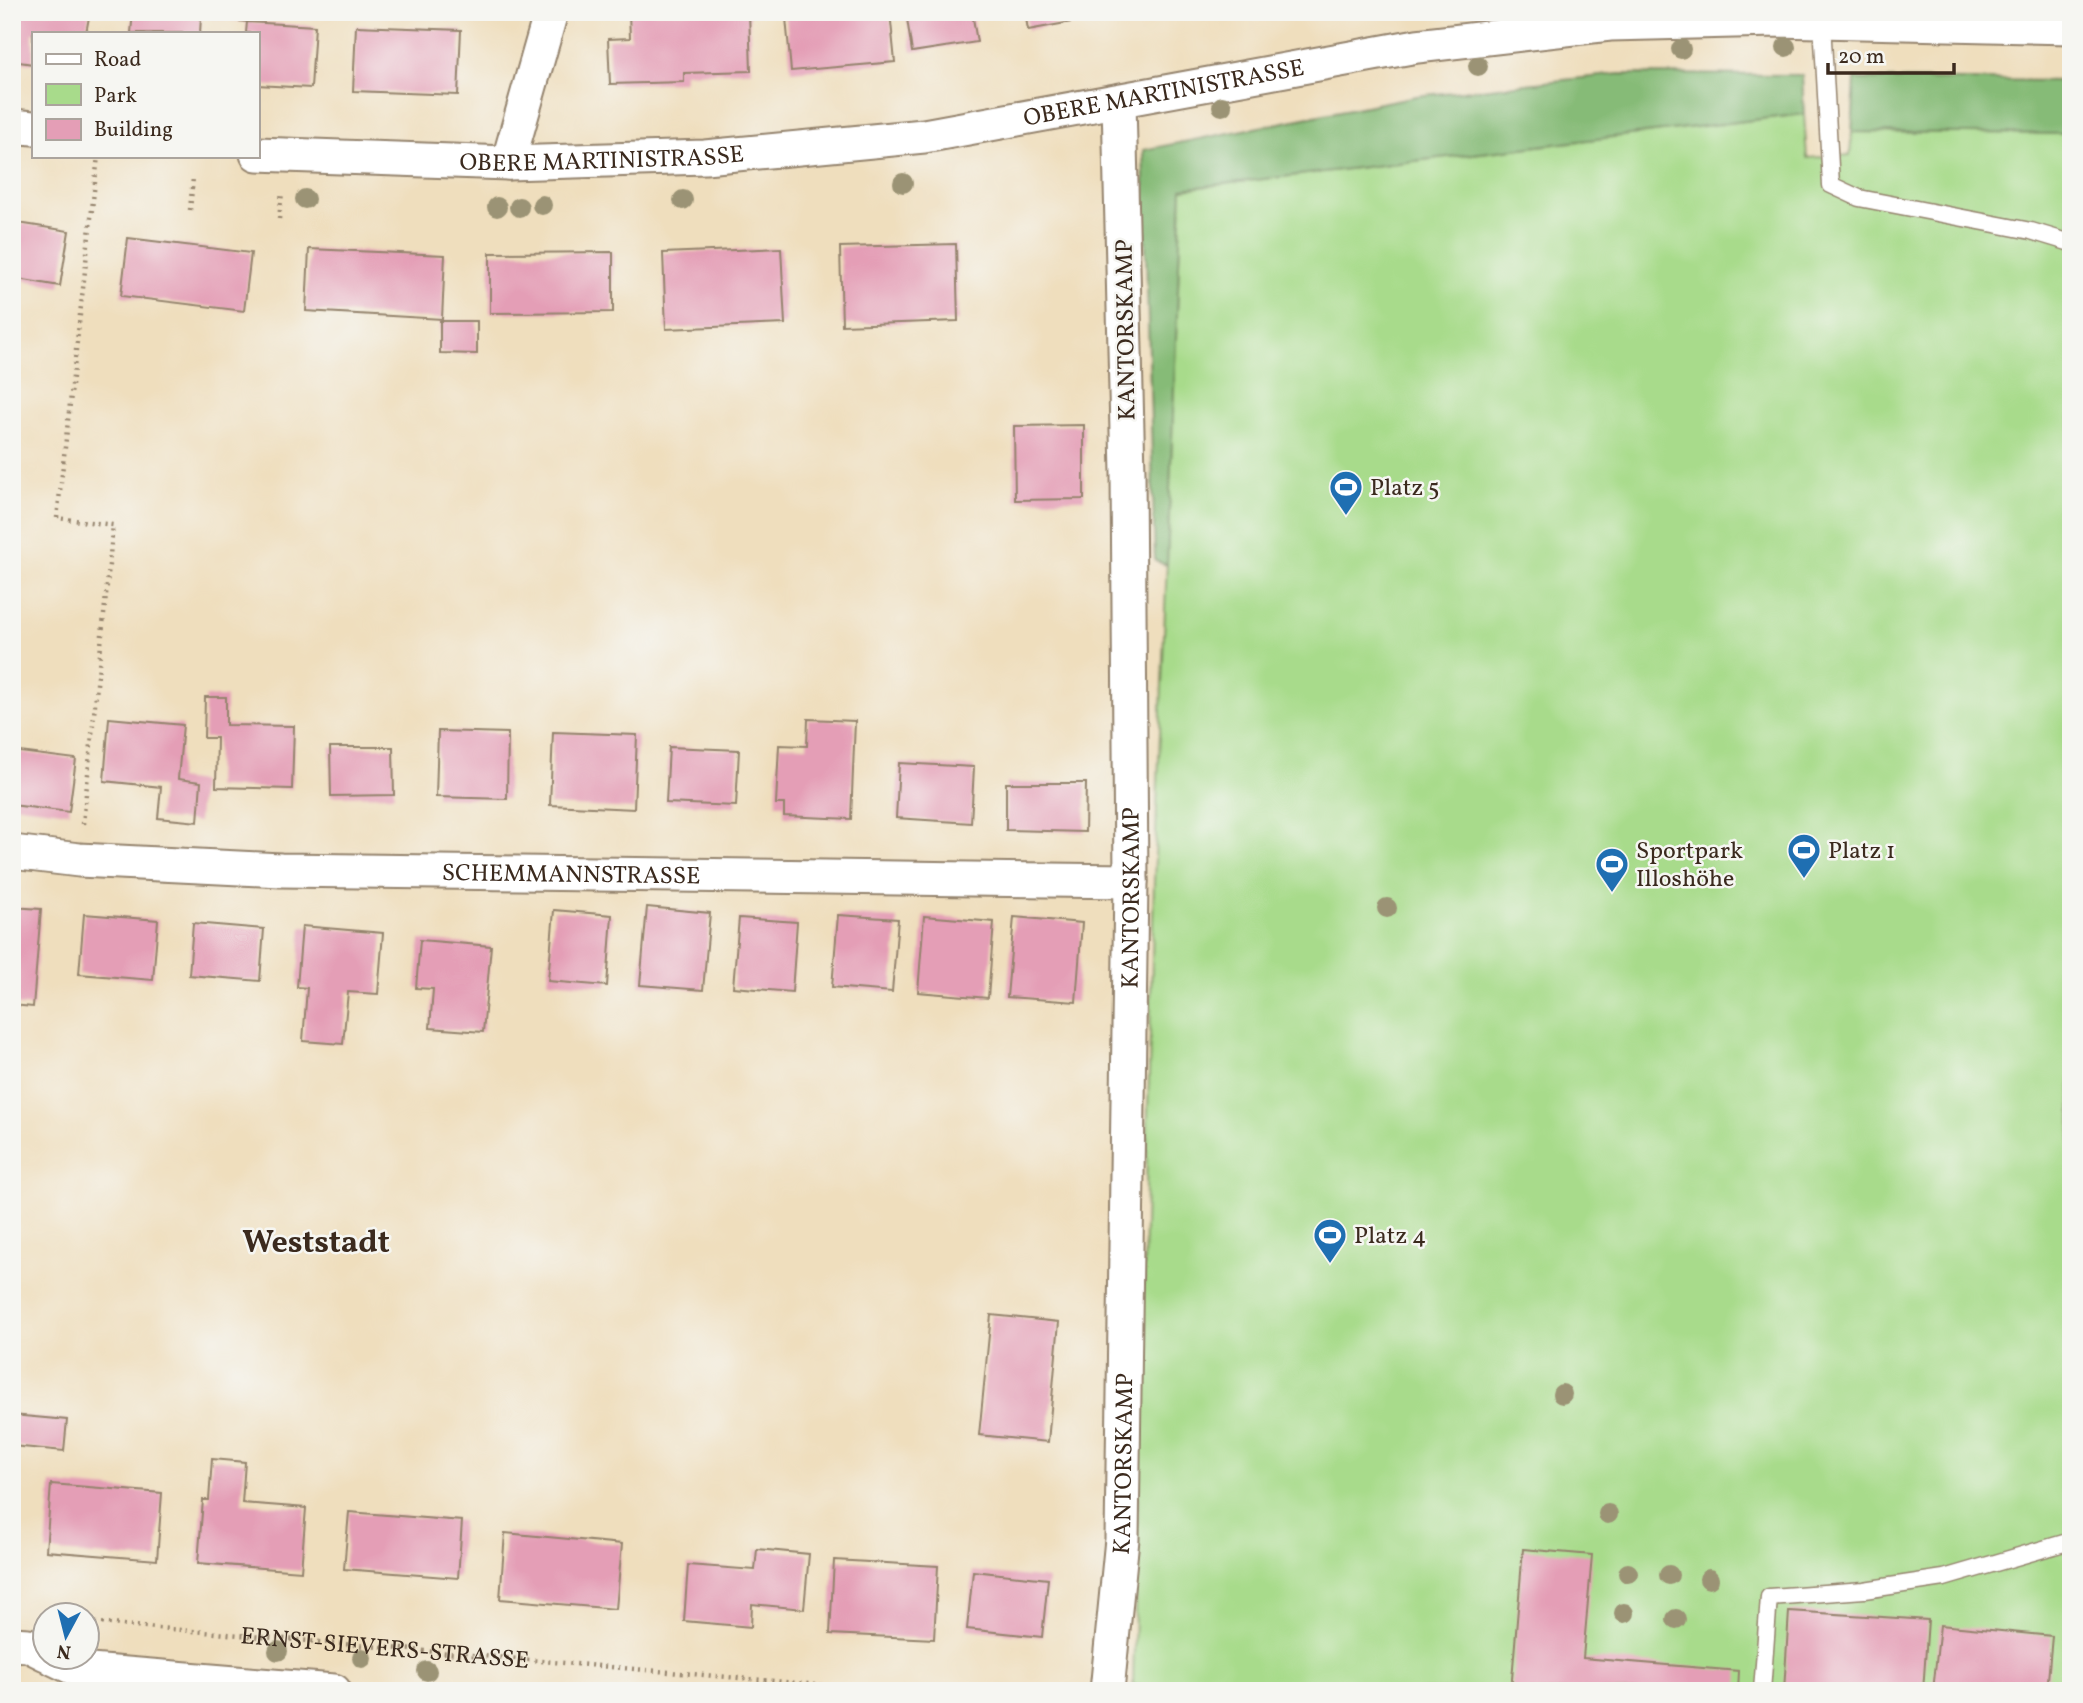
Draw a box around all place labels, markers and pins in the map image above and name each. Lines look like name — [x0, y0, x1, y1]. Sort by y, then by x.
sports icon: Platz 5 — [1327, 468, 1365, 517]
place label: Platz 5 — [1370, 472, 1440, 506]
sports icon: Platz 1 — [1785, 831, 1823, 880]
place label: Sportpark Illoshöhe — [1636, 835, 1743, 897]
place label: Platz 1 — [1828, 835, 1895, 869]
sports icon: Sportpark Illoshöhe — [1593, 845, 1631, 894]
sports icon: Platz 4 — [1311, 1216, 1349, 1265]
place label: Platz 4 — [1354, 1220, 1426, 1254]

